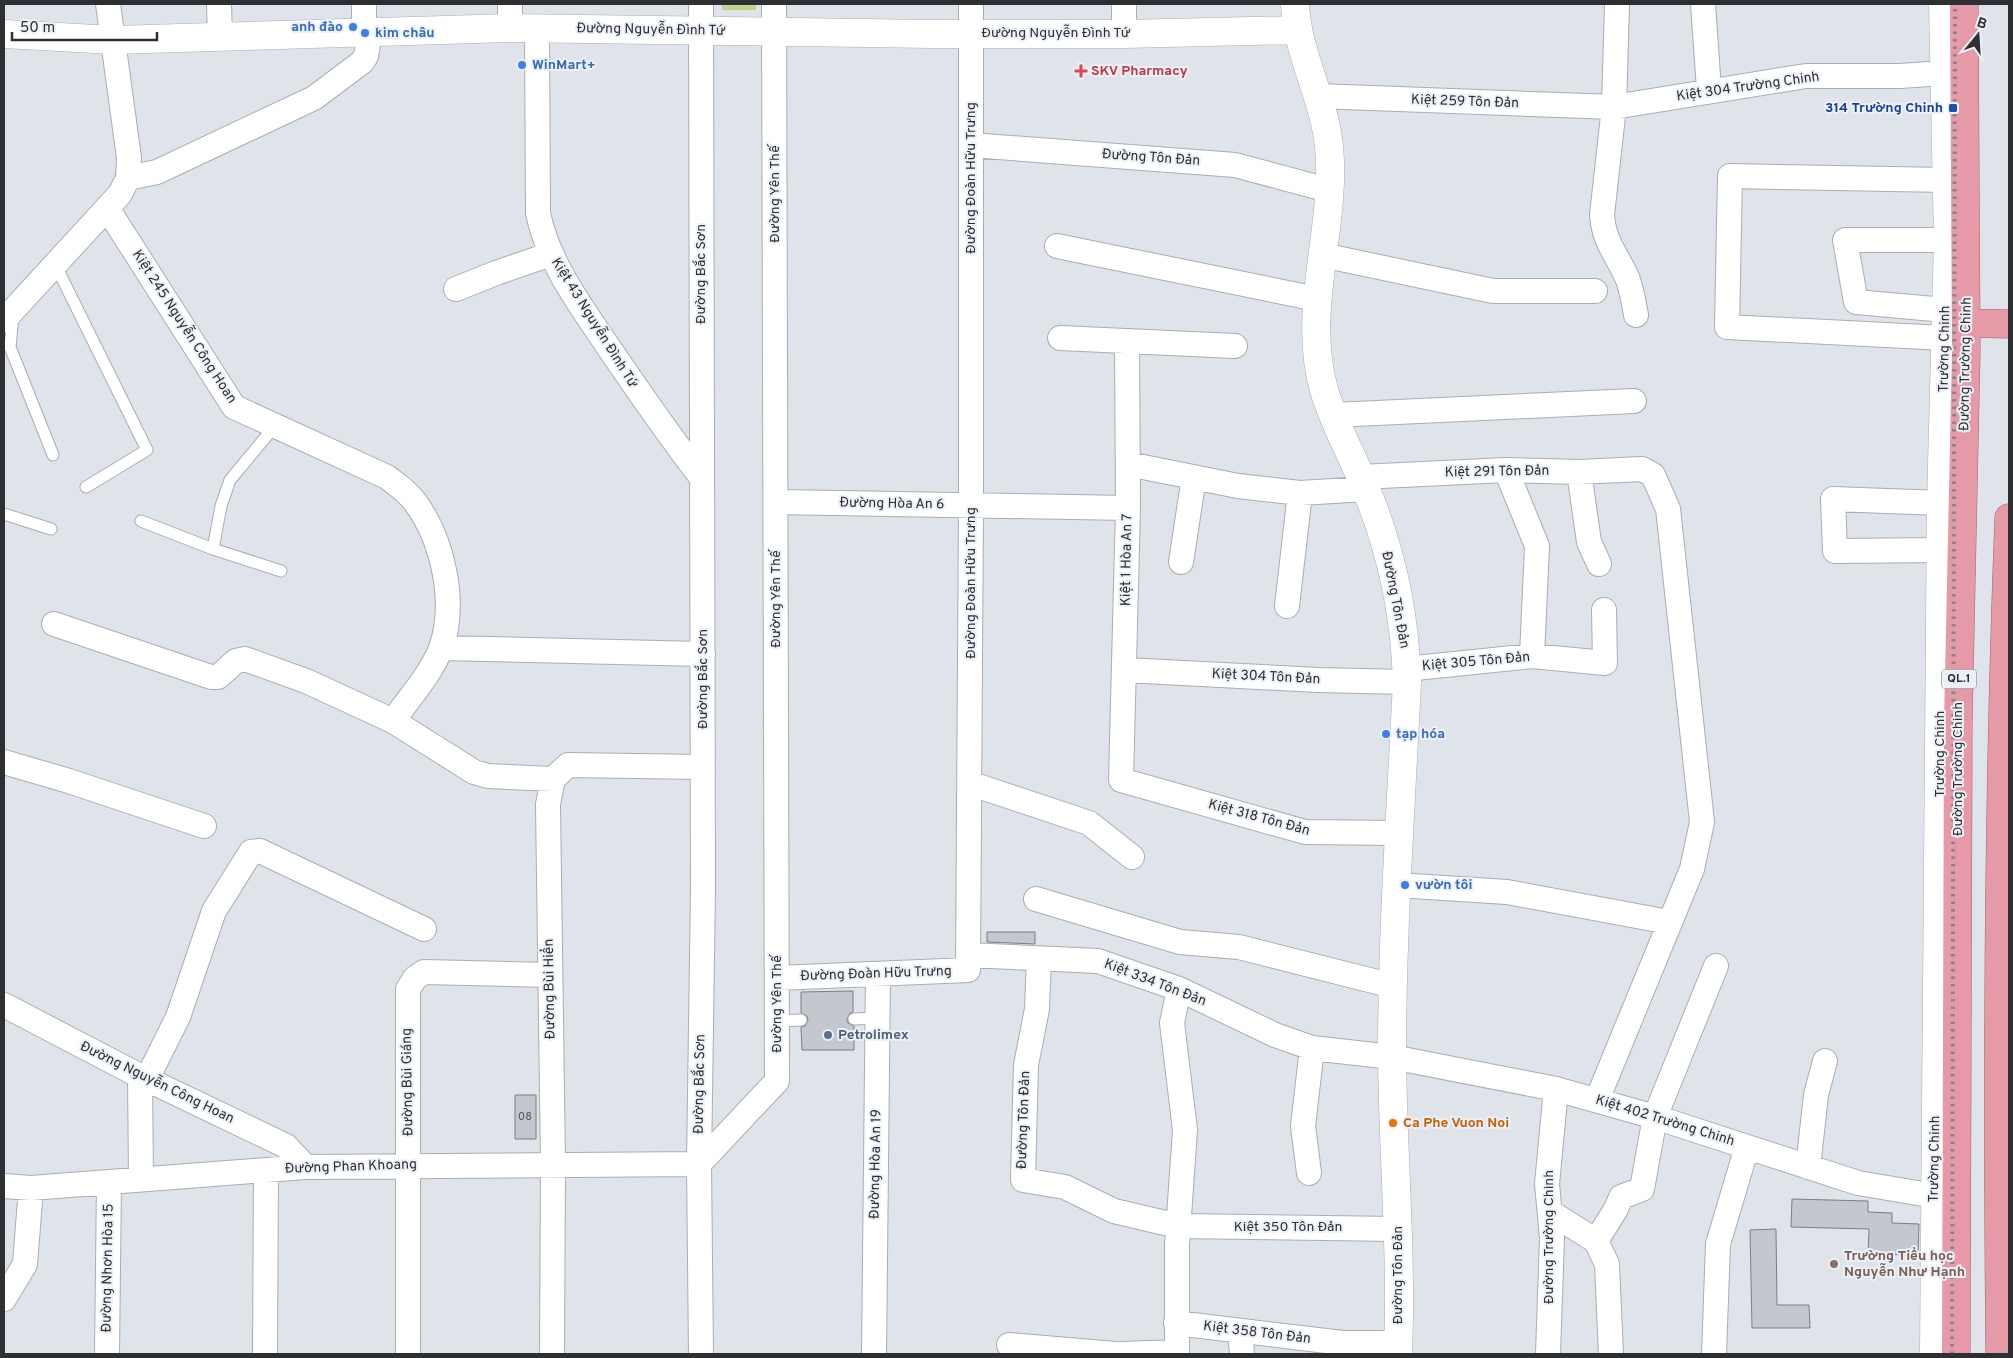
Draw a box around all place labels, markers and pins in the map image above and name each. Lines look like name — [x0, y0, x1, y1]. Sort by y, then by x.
place label: anh đào — [291, 19, 343, 36]
marker: anh đào — [347, 21, 359, 33]
place label: kim châu — [375, 25, 435, 42]
marker: kim châu — [359, 27, 371, 39]
place label: WinMart+ — [532, 57, 596, 74]
marker: WinMart+ — [516, 59, 528, 71]
place label: SKV Pharmacy — [1091, 63, 1188, 80]
marker: SKV Pharmacy — [1075, 65, 1087, 77]
place label: 314 Trường Chinh — [1825, 100, 1943, 117]
marker: 314 Trường Chinh — [1947, 102, 1959, 114]
place label: tạp hóa — [1396, 726, 1445, 743]
marker: tạp hóa — [1380, 728, 1392, 740]
place label: vườn tôi — [1415, 877, 1472, 894]
marker: vườn tôi — [1399, 879, 1411, 891]
place label: Petrolimex — [838, 1027, 909, 1044]
marker: Petrolimex — [822, 1029, 834, 1041]
place label: Ca Phe Vuon Noi — [1403, 1115, 1509, 1132]
marker: Ca Phe Vuon Noi — [1387, 1117, 1399, 1129]
place label: Trường Tiểu học Nguyễn Như Hạnh — [1844, 1247, 1965, 1281]
marker: Trường Tiểu học Nguyễn Như Hạnh — [1828, 1258, 1840, 1270]

